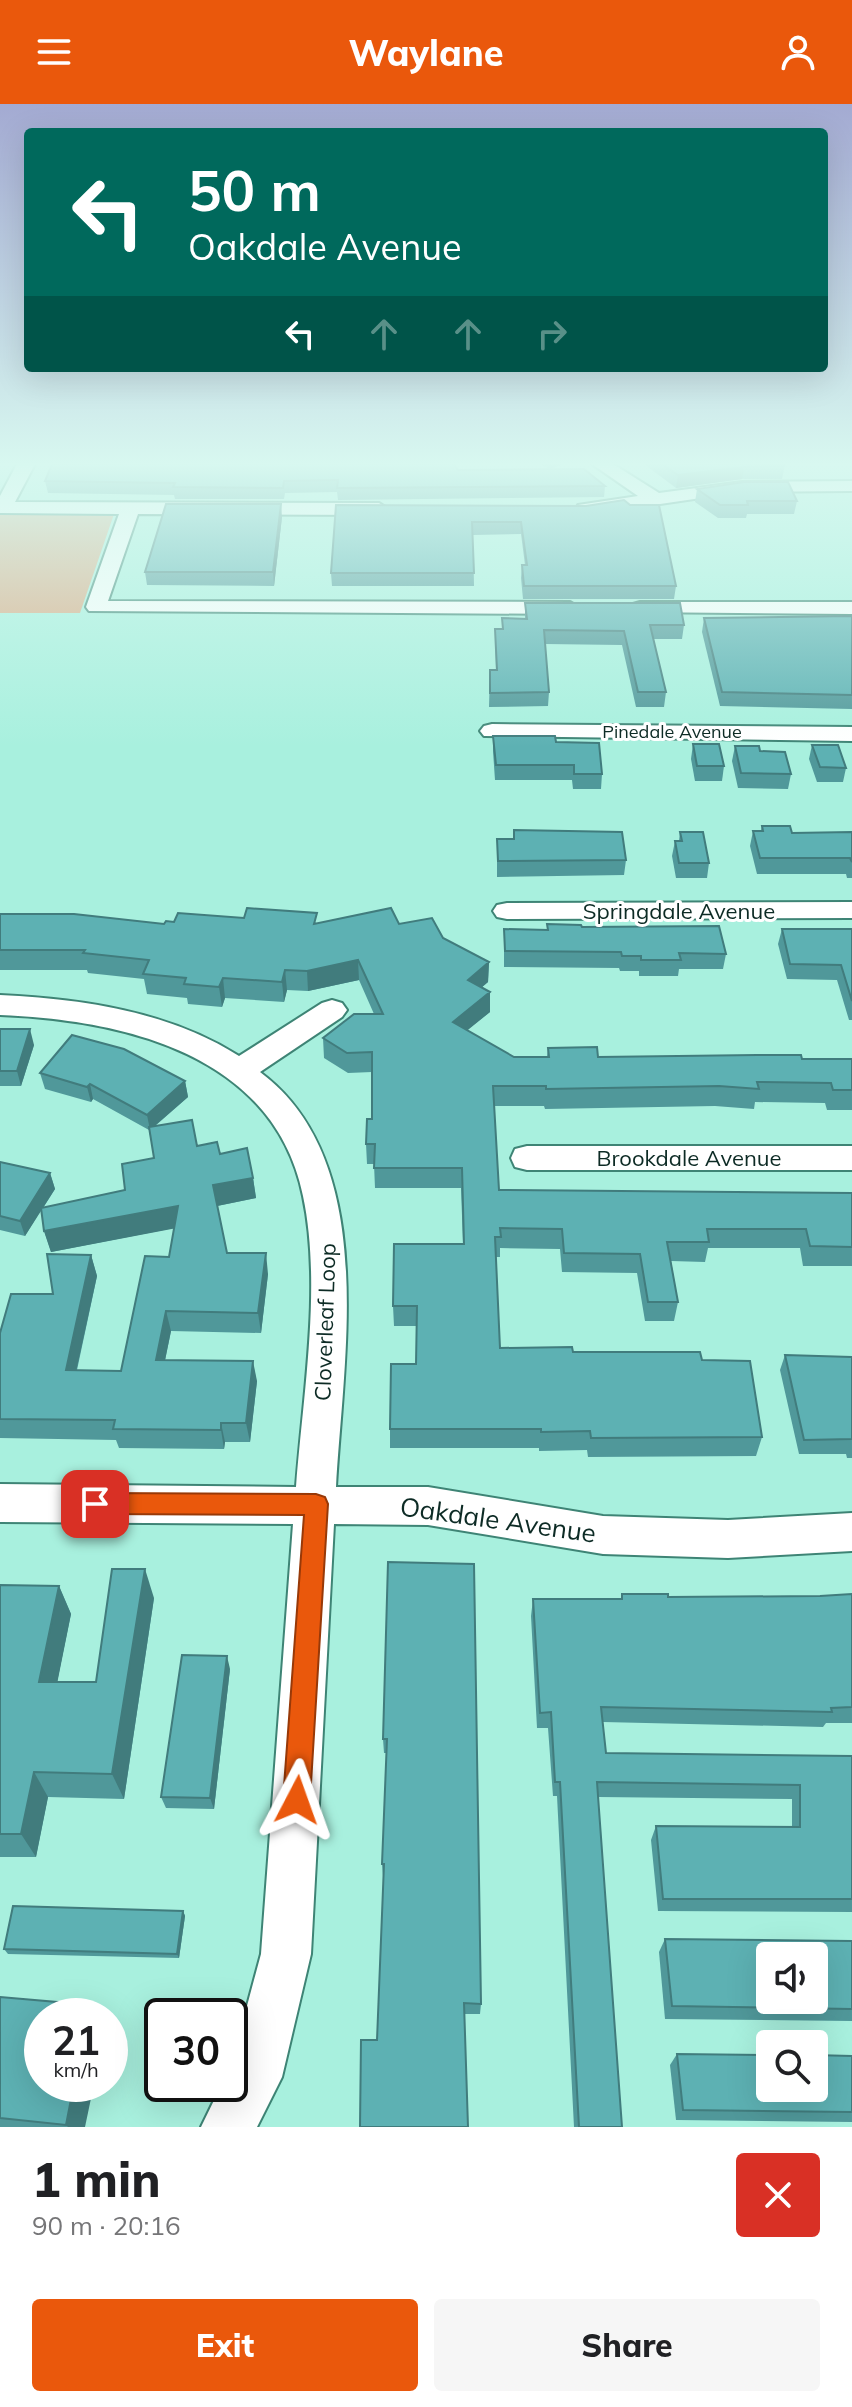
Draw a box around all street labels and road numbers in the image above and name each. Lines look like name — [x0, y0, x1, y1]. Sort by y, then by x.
street label: Pinedale Avenue — [602, 720, 742, 743]
street label: Springdale Avenue — [583, 897, 775, 925]
street label: Brookdale Avenue — [597, 1144, 781, 1172]
street label: Cloverleaf Loop — [308, 1243, 342, 1401]
street label: Oakdale Avenue — [398, 1489, 598, 1550]

